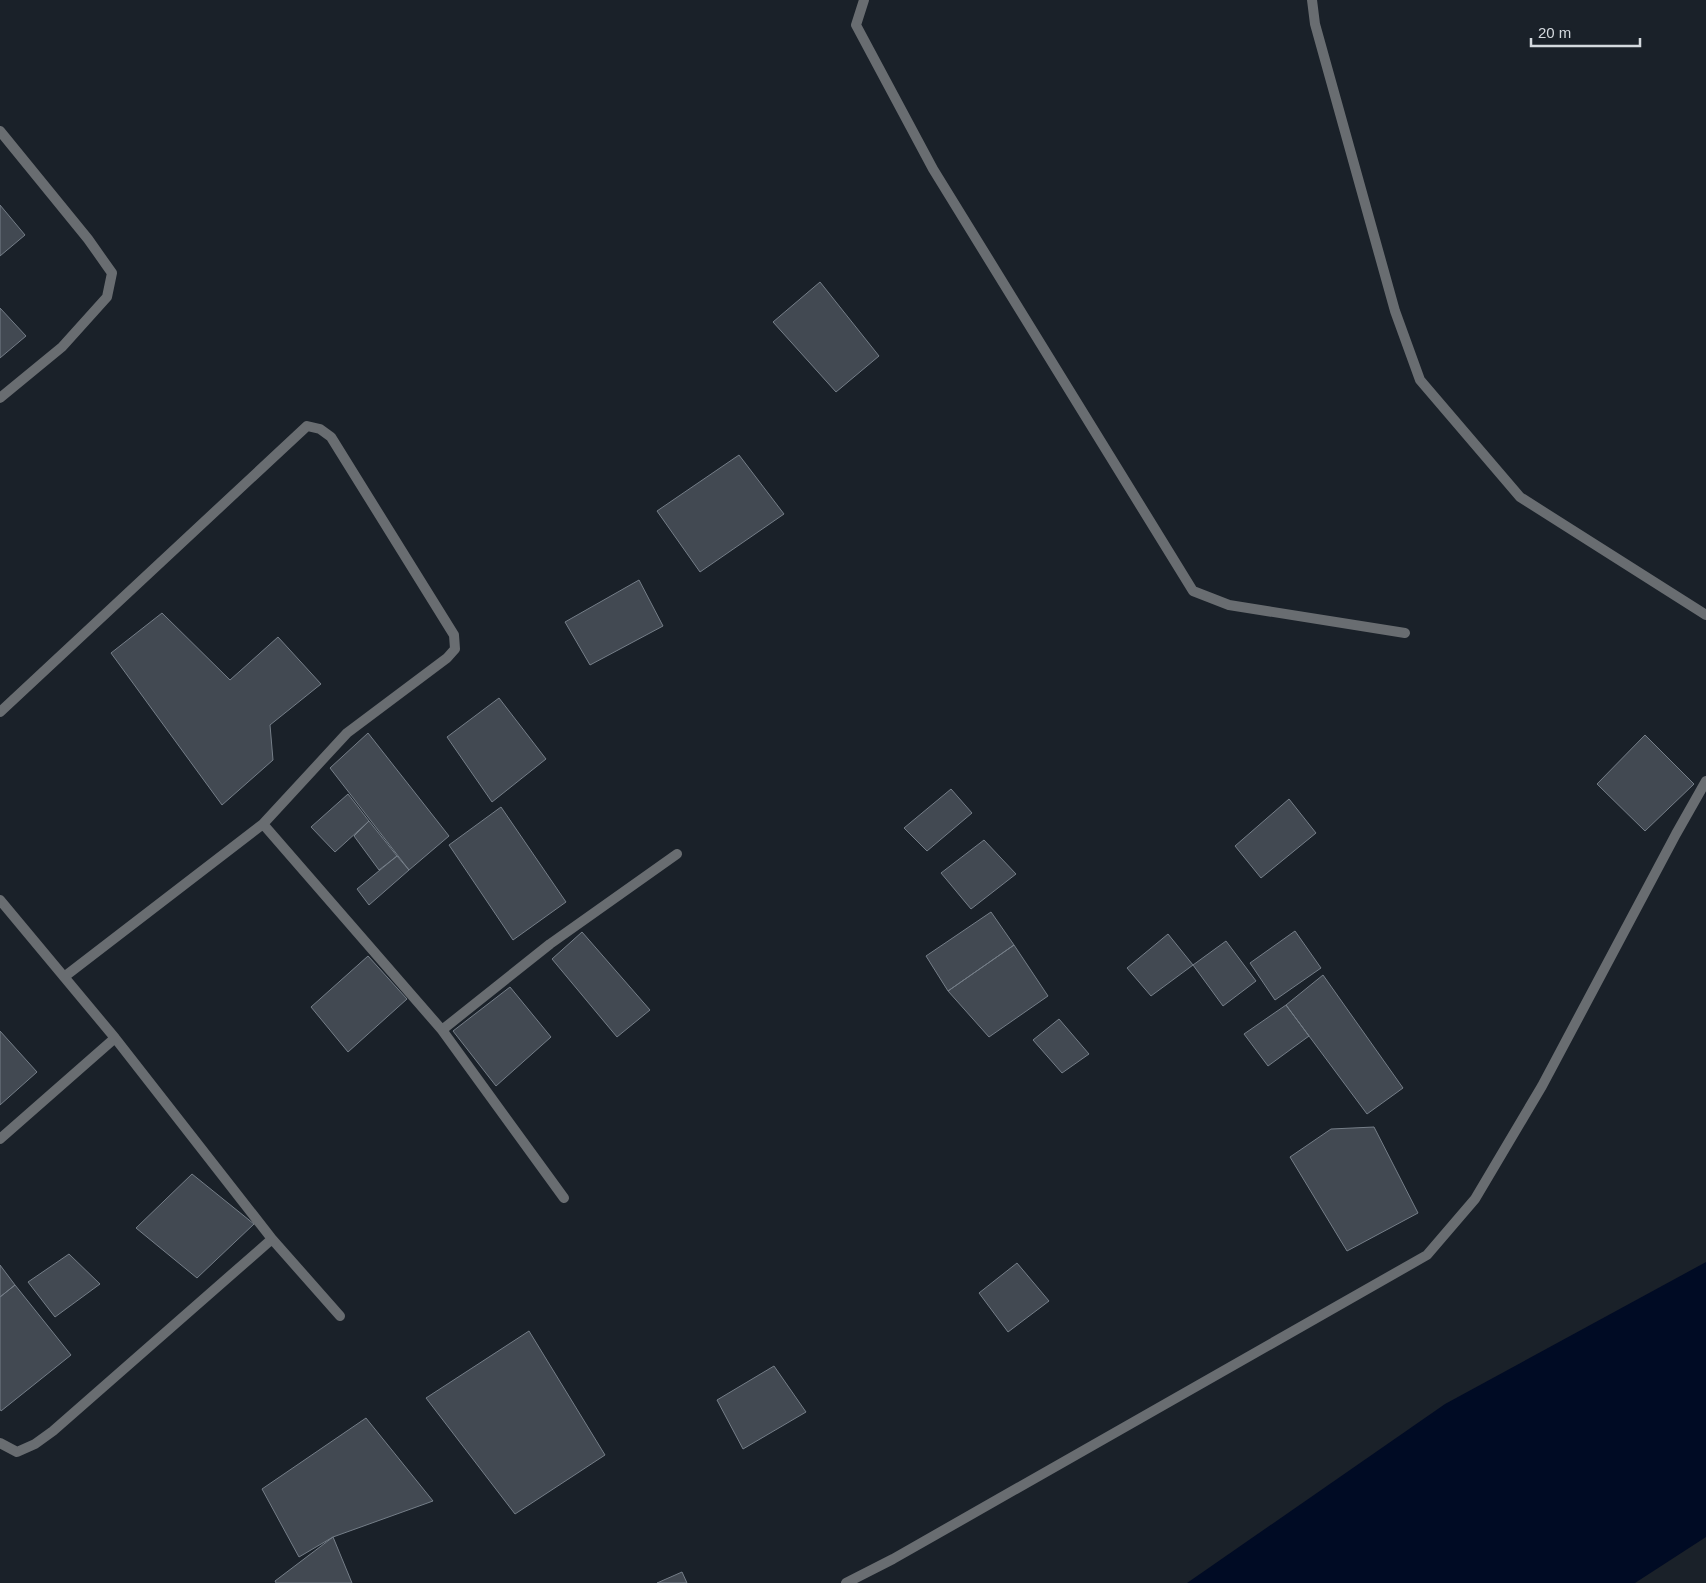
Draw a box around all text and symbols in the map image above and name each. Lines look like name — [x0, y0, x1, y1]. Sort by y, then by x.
scale bar — [1531, 15, 1640, 47]
text: 20 m — [1538, 24, 1571, 41]

